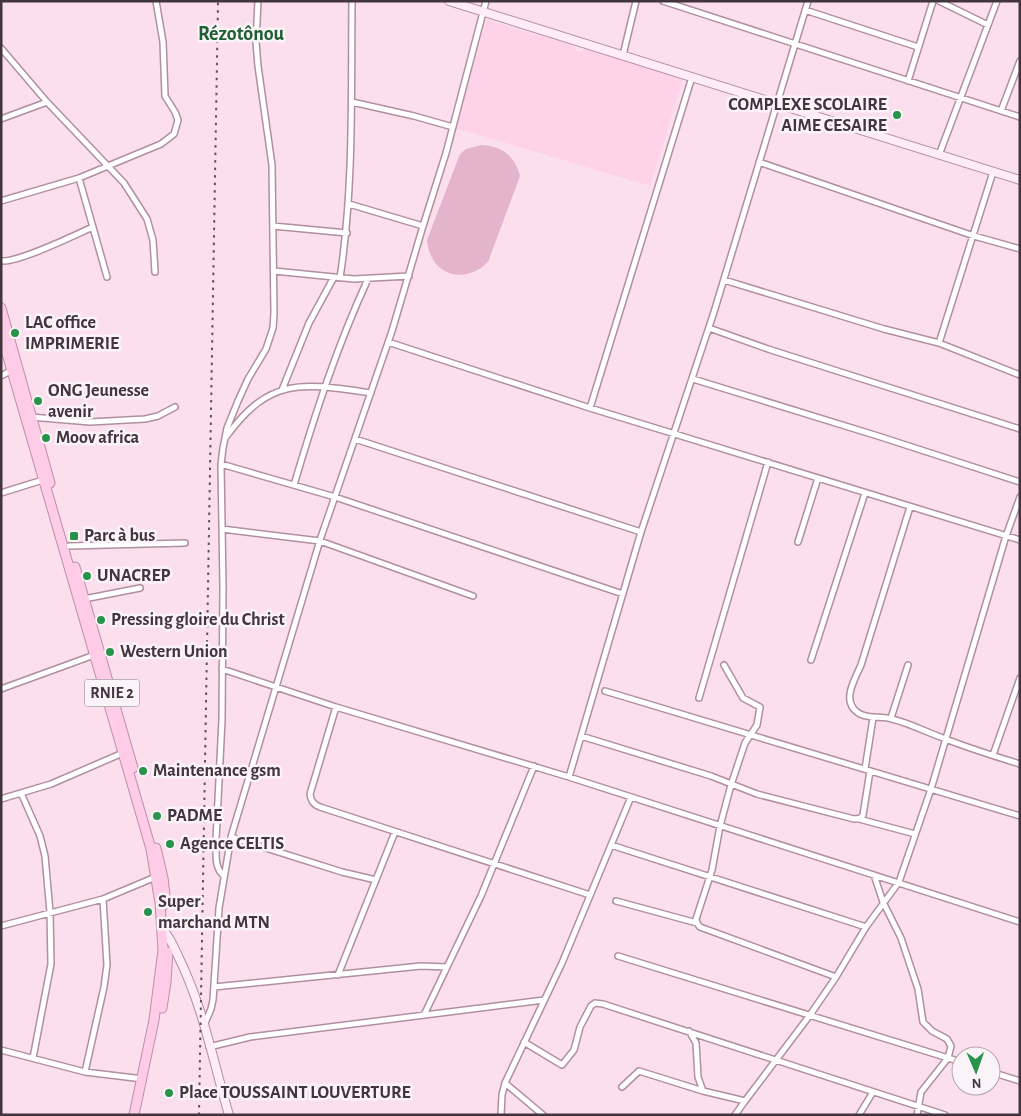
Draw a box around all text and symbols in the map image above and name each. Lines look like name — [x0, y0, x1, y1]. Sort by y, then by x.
district label: Rézotônou — [198, 24, 285, 44]
place label: COMPLEXE SCOLAIRE AIME CESAIRE — [728, 96, 887, 135]
marker: COMPLEXE SCOLAIRE AIME CESAIRE — [891, 109, 903, 121]
place label: LAC office IMPRIMERIE — [25, 314, 119, 353]
marker: LAC office IMPRIMERIE — [9, 327, 21, 339]
place label: ONG Jeunesse avenir — [48, 382, 149, 421]
marker: ONG Jeunesse avenir — [32, 395, 44, 407]
place label: Moov africa — [56, 429, 139, 447]
marker: Moov africa — [40, 432, 52, 444]
place label: Parc à bus — [84, 527, 155, 545]
marker: Parc à bus — [68, 530, 80, 542]
place label: UNACREP — [97, 567, 171, 585]
marker: UNACREP — [81, 570, 93, 582]
place label: Pressing gloire du Christ — [111, 611, 285, 629]
marker: Pressing gloire du Christ — [95, 614, 107, 626]
place label: Western Union — [120, 643, 228, 661]
marker: Western Union — [104, 646, 116, 658]
road number: RNIE 2 — [84, 680, 140, 706]
place label: Maintenance gsm — [153, 762, 281, 780]
marker: Maintenance gsm — [137, 765, 149, 777]
place label: PADME — [167, 807, 222, 825]
marker: PADME — [151, 810, 163, 822]
place label: Agence CELTIS — [180, 835, 284, 853]
marker: Agence CELTIS — [164, 838, 176, 850]
place label: Super marchand MTN — [158, 893, 270, 932]
marker: Super marchand MTN — [142, 906, 154, 918]
north arrow — [951, 1046, 1001, 1096]
text: N — [971, 1076, 982, 1090]
place label: Place TOUSSAINT LOUVERTURE — [179, 1084, 411, 1102]
marker: Place TOUSSAINT LOUVERTURE — [163, 1087, 175, 1099]

